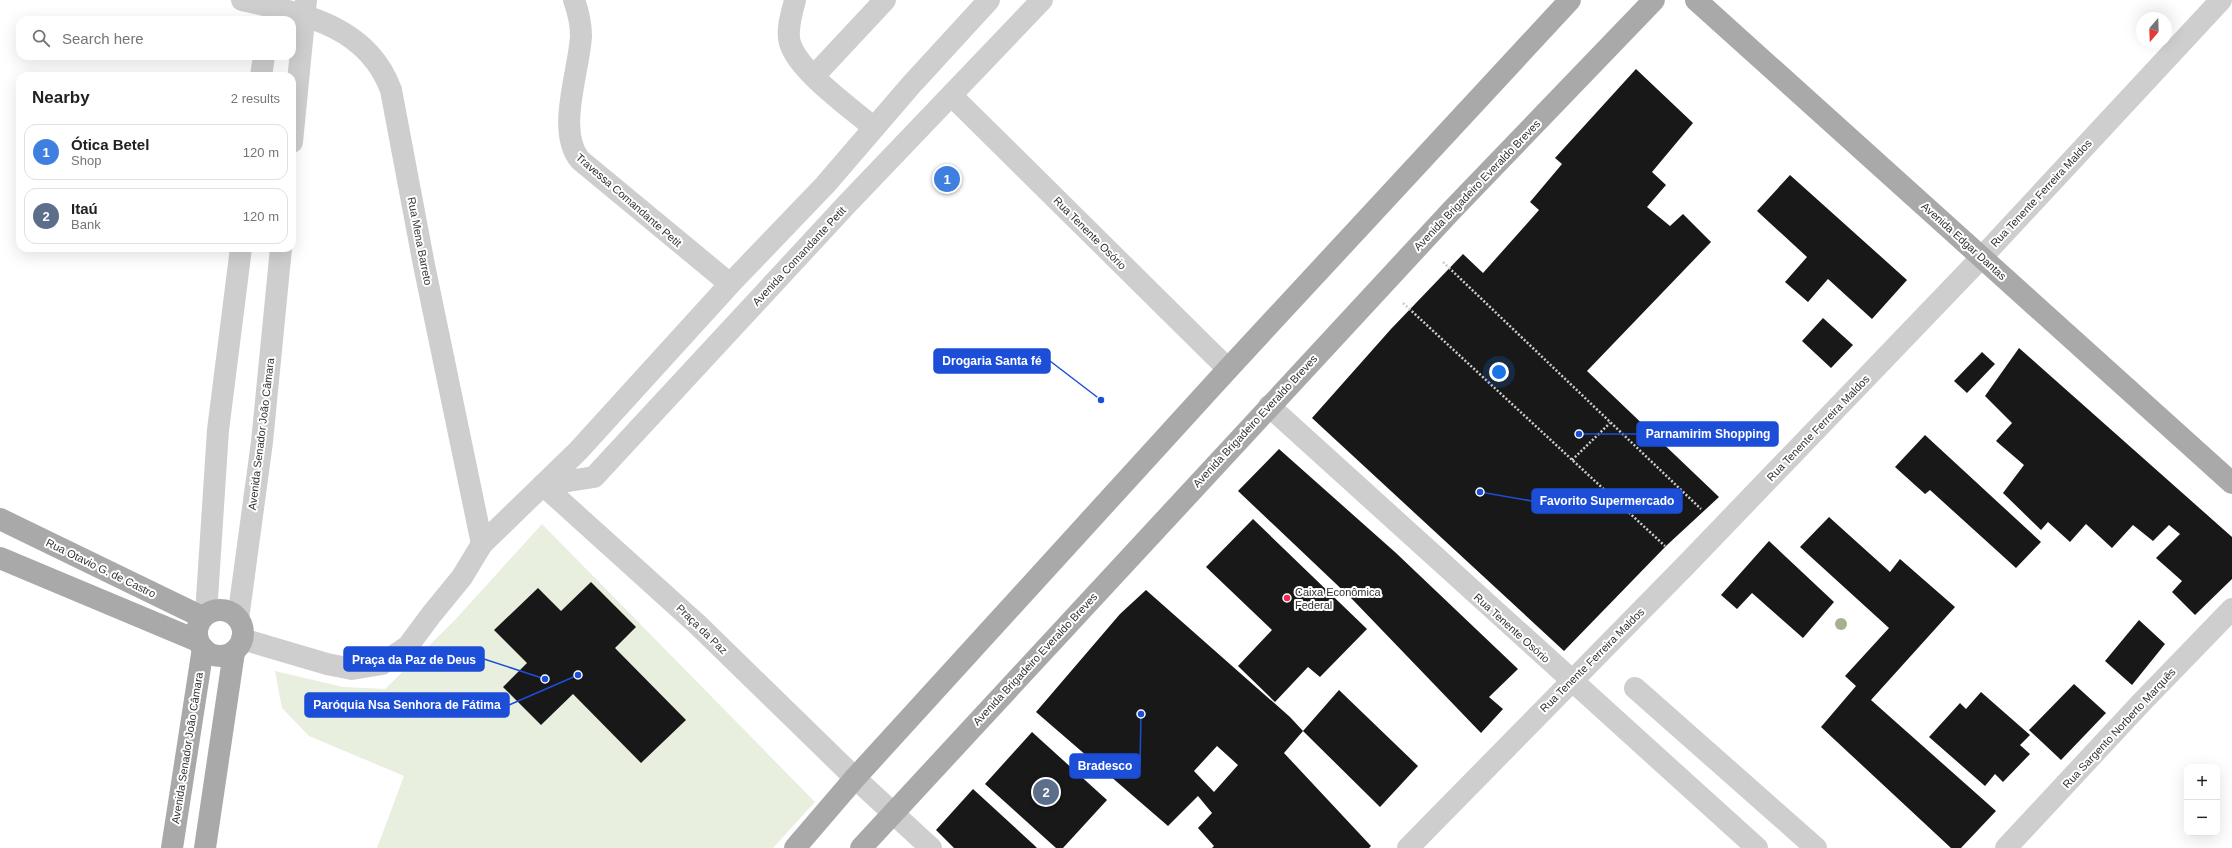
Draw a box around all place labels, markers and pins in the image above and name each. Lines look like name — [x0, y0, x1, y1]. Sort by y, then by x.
pin: 1 — [934, 164, 960, 194]
callout: Drogaria Santa fé — [934, 349, 1050, 373]
callout: Parnamirim Shopping — [1637, 422, 1778, 446]
callout: Favorito Supermercado — [1532, 489, 1682, 513]
place label: Caixa Econômica Federal — [1295, 586, 1381, 611]
marker: Caixa Econômica Federal — [1282, 593, 1292, 603]
callout: Praça da Paz de Deus — [344, 647, 484, 671]
callout: Paróquia Nsa Senhora de Fátima — [305, 693, 509, 717]
callout: Bradesco — [1070, 754, 1140, 778]
pin: 2 — [1033, 777, 1059, 807]

